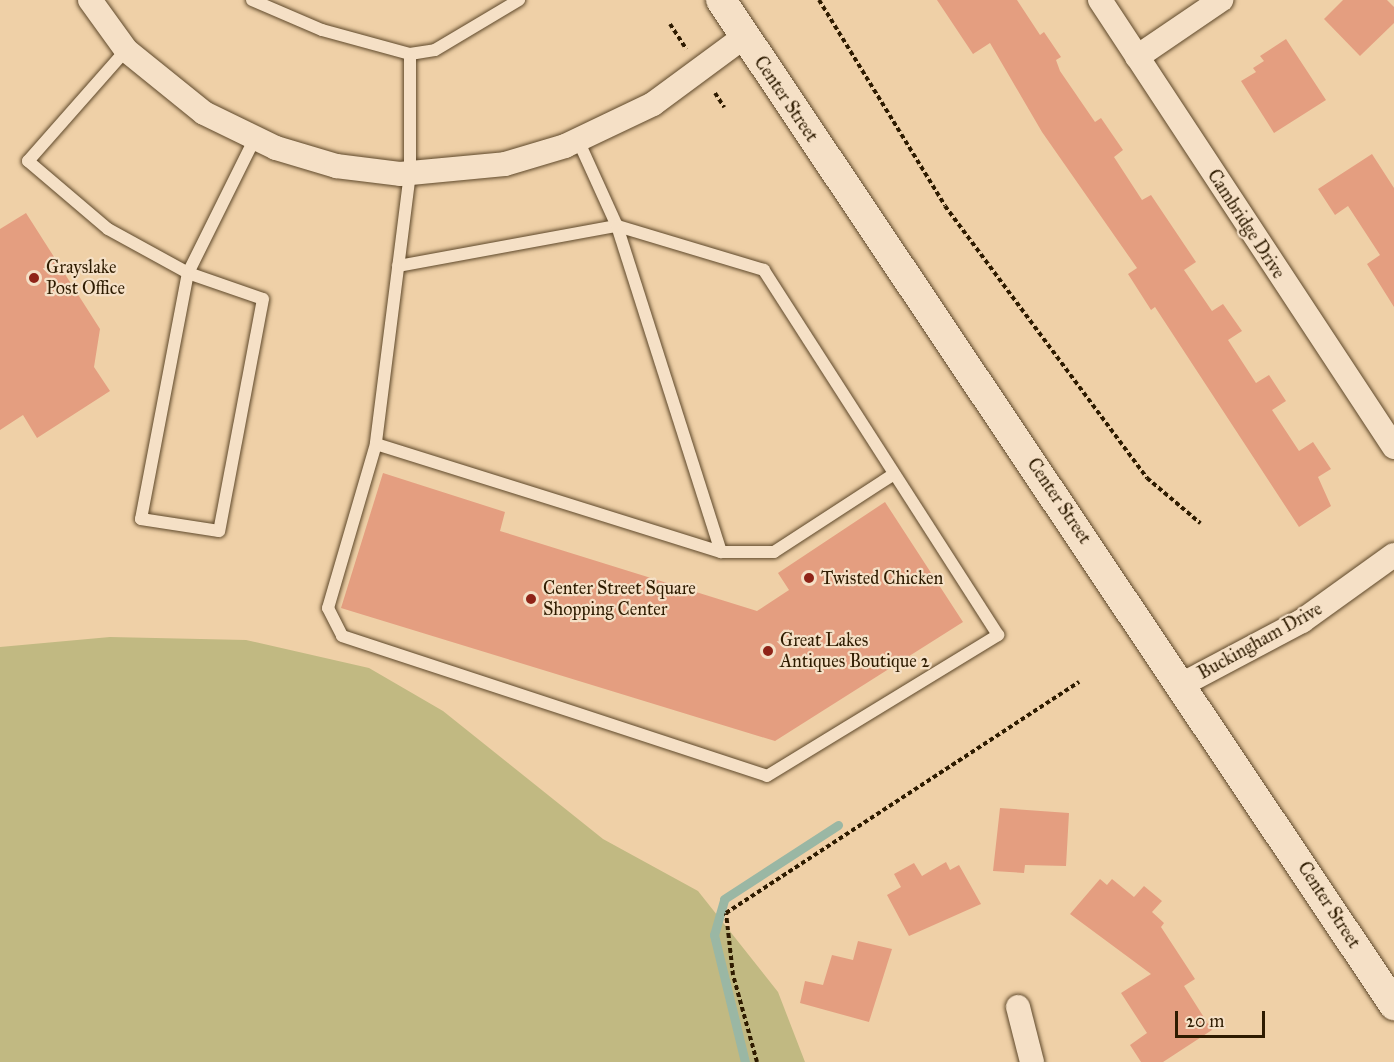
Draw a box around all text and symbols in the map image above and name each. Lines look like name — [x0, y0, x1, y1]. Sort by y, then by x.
street label: Center Street — [749, 52, 823, 146]
street label: Cambridge Drive — [1203, 165, 1289, 283]
place label: Grayslake Post Office — [46, 257, 125, 300]
marker: Grayslake Post Office — [27, 271, 41, 285]
street label: Center Street — [1022, 454, 1096, 548]
place label: Twisted Chicken — [821, 567, 943, 589]
marker: Twisted Chicken — [802, 571, 816, 585]
place label: Center Street Square Shopping Center — [543, 578, 696, 620]
marker: Center Street Square Shopping Center — [524, 592, 538, 606]
street label: Buckingham Drive — [1194, 598, 1326, 684]
place label: Great Lakes Antiques Boutique 2 — [780, 630, 930, 672]
marker: Great Lakes Antiques Boutique 2 — [761, 644, 775, 658]
street label: Center Street — [1293, 858, 1365, 952]
scale bar — [1178, 999, 1268, 1037]
text: 20 m — [1186, 1010, 1224, 1032]

